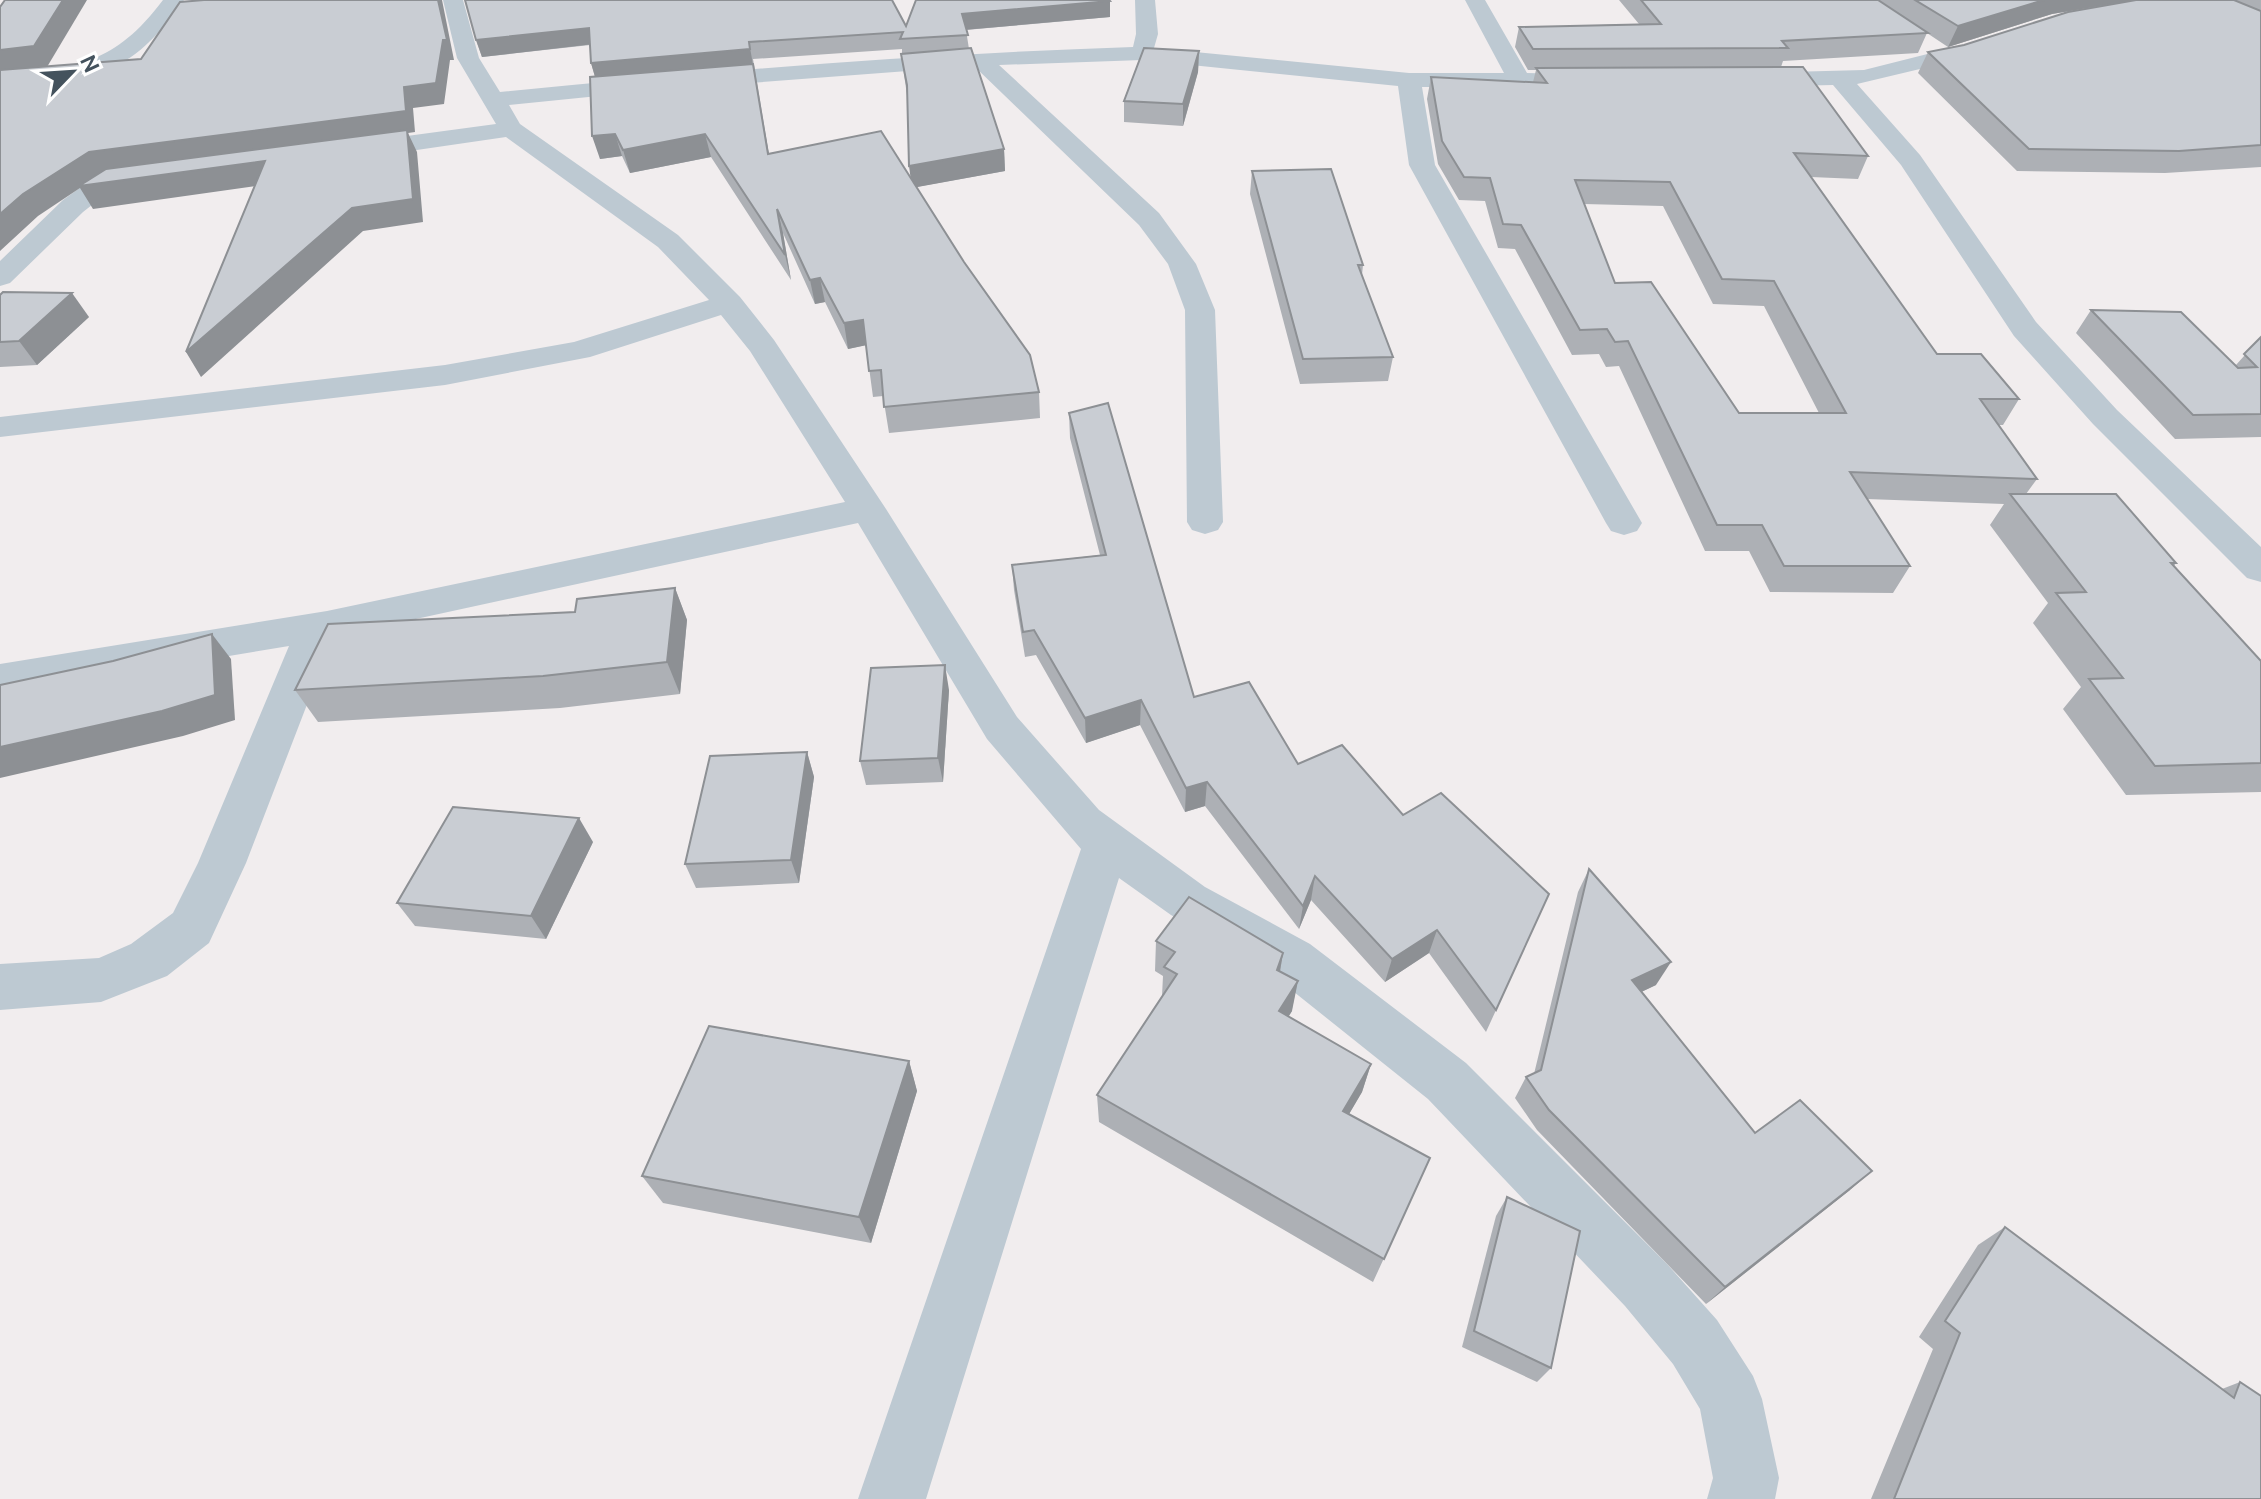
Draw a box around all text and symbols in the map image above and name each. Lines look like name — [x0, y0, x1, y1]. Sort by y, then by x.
north arrow — [32, 32, 112, 112]
text: N — [76, 51, 105, 76]

